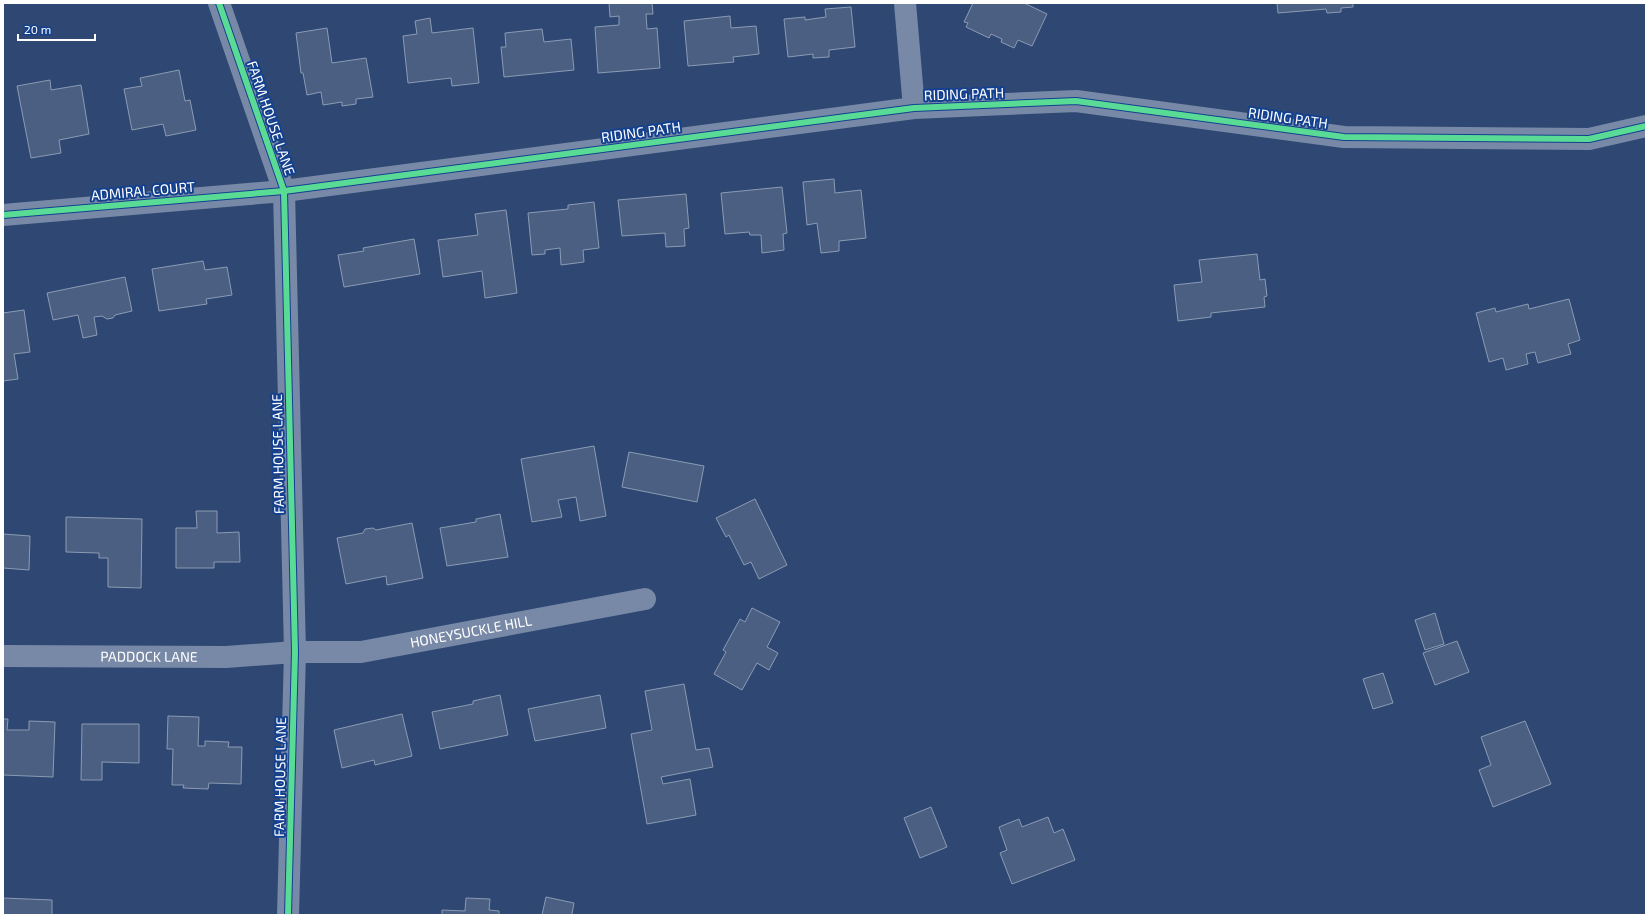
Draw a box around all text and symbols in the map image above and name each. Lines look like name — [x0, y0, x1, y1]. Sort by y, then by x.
scale bar — [18, 16, 95, 42]
text: 20 m — [24, 22, 51, 36]
street label: FARM HOUSE LANE — [244, 58, 299, 177]
street label: RIDING PATH — [924, 84, 1004, 103]
street label: RIDING PATH — [1247, 104, 1329, 132]
street label: RIDING PATH — [600, 118, 682, 146]
street label: ADMIRAL COURT — [90, 177, 196, 204]
street label: FARM HOUSE LANE — [268, 394, 287, 514]
street label: HONEYSUCKLE HILL — [409, 611, 533, 651]
street label: PADDOCK LANE — [100, 647, 198, 665]
street label: FARM HOUSE LANE — [270, 717, 289, 837]

